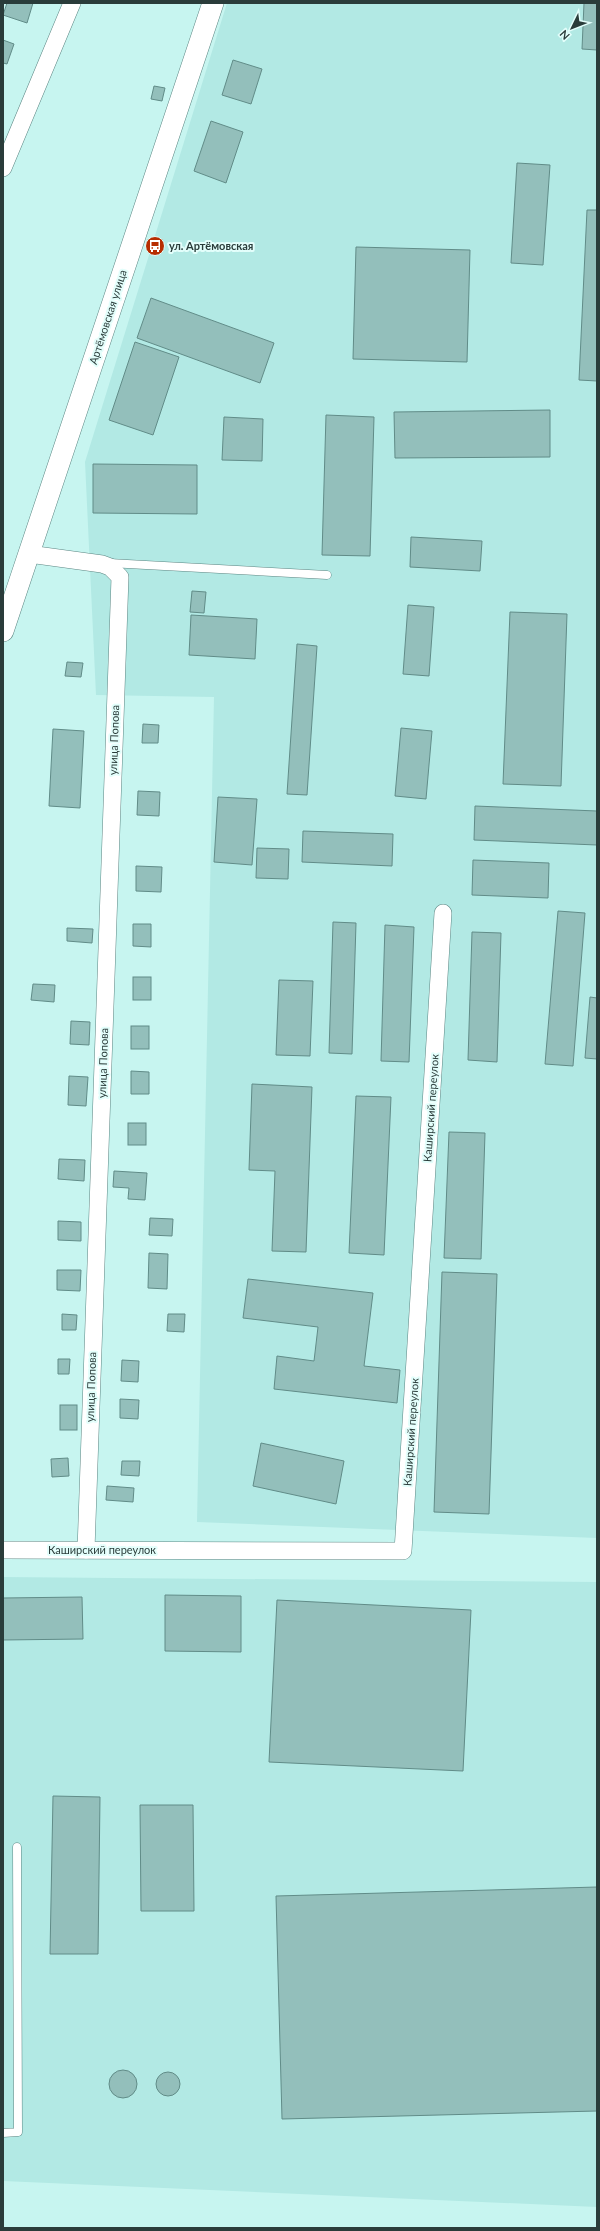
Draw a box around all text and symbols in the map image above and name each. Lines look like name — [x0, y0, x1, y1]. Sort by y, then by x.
north arrow — [552, 8, 592, 48]
text: N — [557, 28, 572, 43]
bus stop icon: ул. Артёмовская — [144, 235, 166, 257]
place label: ул. Артёмовская — [169, 239, 253, 252]
street label: Артёмовская улица — [86, 268, 129, 366]
street label: улица Попова — [106, 705, 121, 775]
street label: улица Попова — [95, 1028, 110, 1098]
street label: Каширский переулок — [420, 1053, 441, 1162]
street label: улица Попова — [83, 1352, 98, 1422]
street label: Каширский переулок — [400, 1377, 421, 1486]
street label: Каширский переулок — [48, 1543, 156, 1556]

